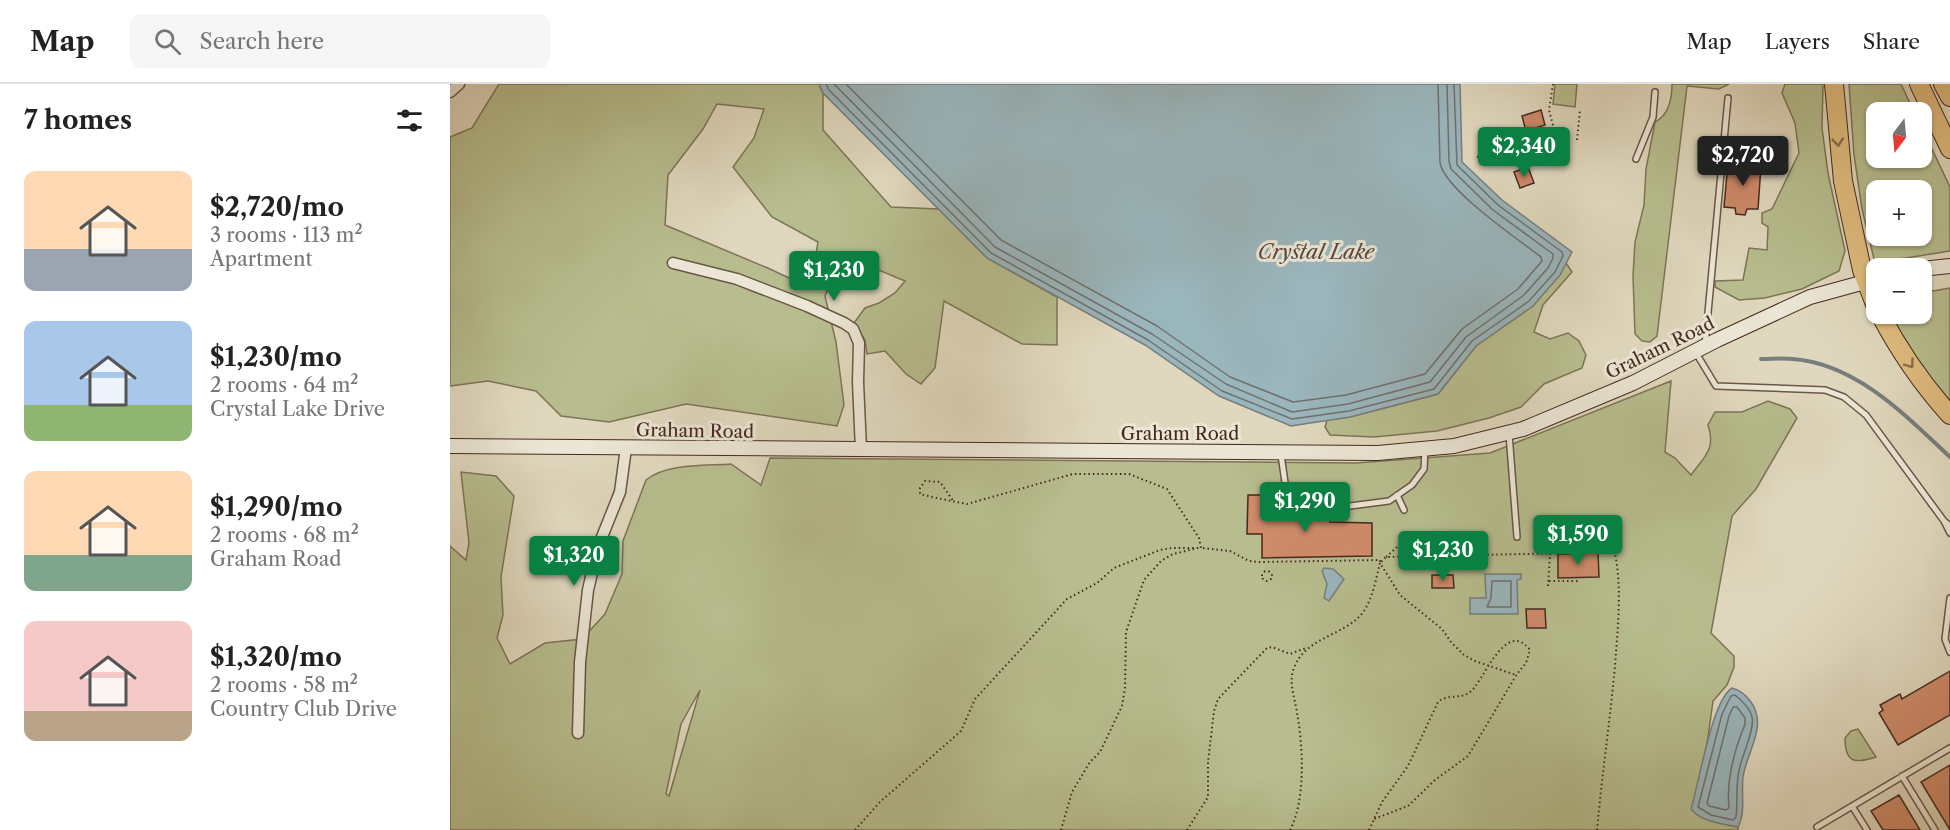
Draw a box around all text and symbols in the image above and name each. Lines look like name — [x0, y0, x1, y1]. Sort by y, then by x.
search box — [130, 14, 550, 68]
text: Map — [30, 24, 94, 58]
icon: search — [151, 25, 184, 58]
text: Search here — [199, 28, 324, 55]
text: Map — [1687, 29, 1732, 54]
text: Layers — [1765, 29, 1830, 54]
text: Share — [1863, 29, 1920, 54]
north arrow — [1866, 102, 1932, 168]
map controls — [1866, 102, 1932, 324]
text: 7 homes — [24, 104, 132, 136]
icon: filters — [393, 104, 426, 137]
pin: $2,340 — [1475, 127, 1573, 178]
text: $2,340 — [1492, 134, 1556, 158]
pin: $2,720 — [1694, 136, 1792, 187]
one-way arrow — [1831, 138, 1844, 147]
text: $2,720 — [1711, 143, 1775, 167]
button: + — [1866, 180, 1932, 246]
text: $2,720/mo — [210, 191, 344, 223]
icon: home — [72, 195, 144, 267]
text: 3 rooms · 113 m² — [210, 223, 363, 247]
water label: Crystal Lake — [1258, 240, 1376, 264]
text: Apartment — [210, 247, 313, 271]
pin: $1,230 — [785, 251, 883, 302]
text: $1,230 — [803, 258, 865, 282]
button: − — [1866, 258, 1932, 324]
street label: Graham Road — [1602, 312, 1718, 384]
text: $1,230/mo — [210, 341, 342, 373]
icon: home — [72, 345, 144, 417]
one-way arrow — [1902, 357, 1913, 368]
text: 2 rooms · 64 m² — [210, 373, 359, 397]
text: Crystal Lake Drive — [210, 397, 385, 421]
street label: Graham Road — [636, 419, 754, 443]
street label: Graham Road — [1121, 423, 1239, 445]
pin: $1,290 — [1256, 482, 1354, 533]
text: $1,290 — [1274, 489, 1336, 513]
text: $1,290/mo — [210, 491, 343, 523]
icon: home — [72, 495, 144, 567]
pin: $1,590 — [1529, 515, 1627, 566]
text: $1,590 — [1547, 522, 1609, 546]
text: 2 rooms · 68 m² — [210, 523, 359, 547]
pin: $1,230 — [1394, 531, 1492, 582]
pin: $1,320 — [525, 536, 623, 587]
text: $1,230 — [1412, 538, 1474, 562]
text: $1,320 — [543, 543, 605, 567]
text: Graham Road — [210, 547, 341, 571]
text: $1,320/mo — [210, 641, 342, 673]
icon: home — [72, 645, 144, 717]
text: 2 rooms · 58 m² — [210, 673, 358, 697]
text: Country Club Drive — [210, 697, 397, 721]

